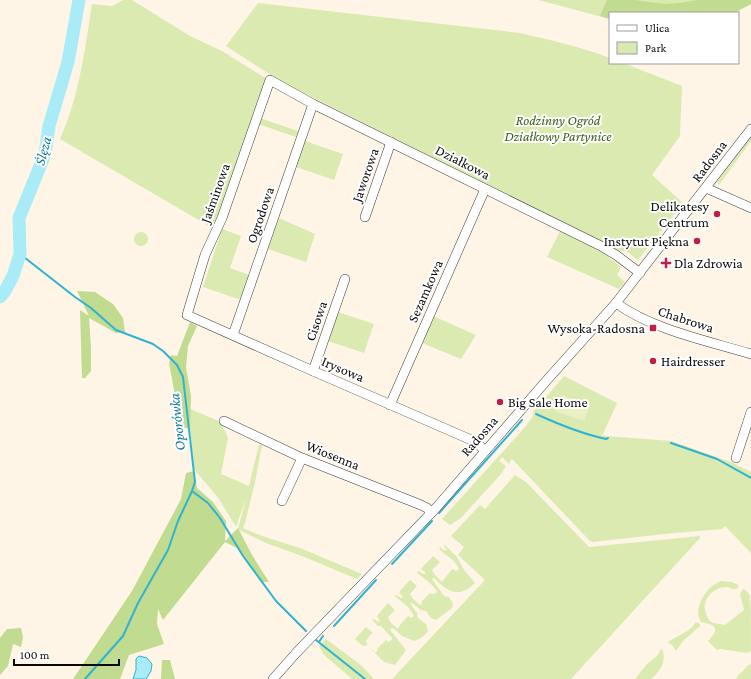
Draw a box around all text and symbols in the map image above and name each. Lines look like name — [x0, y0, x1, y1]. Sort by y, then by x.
legend — [609, 12, 739, 64]
text: Ulica — [645, 21, 670, 35]
text: Park — [645, 41, 667, 55]
park label: Rodzinny Ogród Działkowy Partynice — [504, 112, 612, 144]
water label: Ślęza — [32, 135, 55, 167]
street label: Radosna — [688, 137, 730, 185]
street label: Działkowa — [433, 141, 493, 183]
street label: Jaworowa — [348, 145, 382, 206]
street label: Jaśminowa — [196, 161, 233, 227]
street label: Ogrodowa — [243, 184, 277, 245]
place label: Delikatesy Centrum — [651, 198, 710, 230]
marker: Delikatesy Centrum — [712, 209, 722, 219]
place label: Instytut Piękna — [604, 233, 690, 249]
marker: Instytut Piękna — [692, 236, 702, 246]
place label: Dla Zdrowia — [674, 255, 743, 271]
street label: Sezamkowa — [404, 257, 446, 325]
marker: Dla Zdrowia — [661, 258, 671, 268]
street label: Cisowa — [302, 299, 330, 343]
street label: Chabrowa — [656, 302, 716, 336]
place label: Wysoka-Radosna — [547, 320, 646, 336]
marker: Wysoka-Radosna — [648, 323, 658, 333]
street label: Irysowa — [319, 353, 367, 385]
place label: Hairdresser — [661, 353, 725, 369]
marker: Hairdresser — [648, 356, 658, 366]
water label: Oporówka — [166, 392, 189, 452]
place label: Big Sale Home — [508, 394, 588, 410]
marker: Big Sale Home — [495, 397, 505, 407]
street label: Radosna — [457, 412, 501, 459]
street label: Wiosenna — [304, 437, 363, 473]
scale bar — [14, 641, 119, 667]
text: 100 m — [20, 648, 50, 662]

